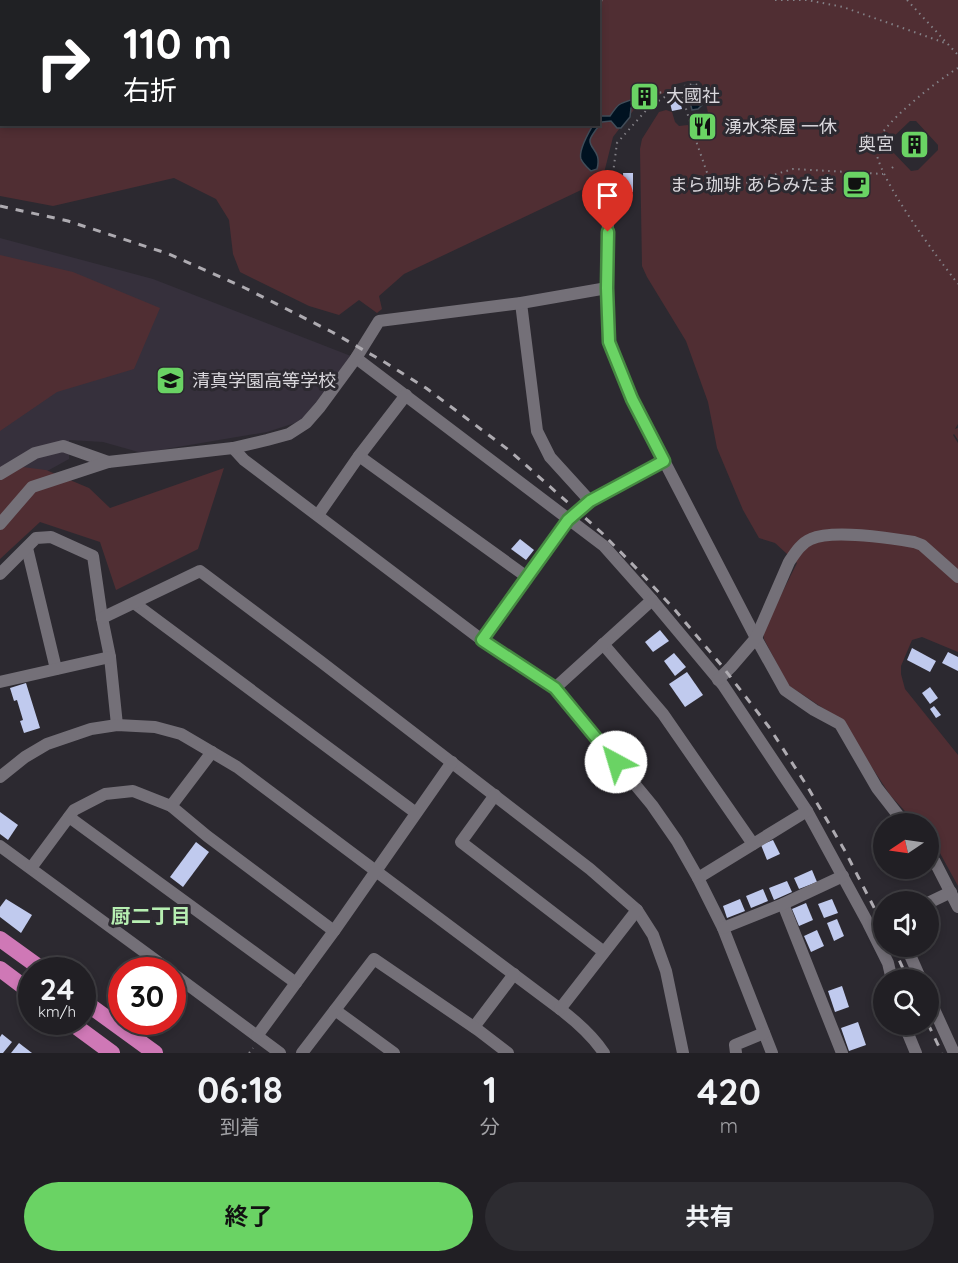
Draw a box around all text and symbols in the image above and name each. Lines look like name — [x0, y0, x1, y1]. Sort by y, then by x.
text: 110 m — [123, 17, 232, 70]
icon: right — [24, 24, 102, 102]
text: 右折 — [123, 73, 177, 107]
building icon: 大國社 — [629, 80, 661, 112]
place label: 大國社 — [666, 84, 720, 107]
restaurant icon: 湧水茶屋 一休 — [687, 111, 719, 143]
place label: 湧水茶屋 一休 — [724, 115, 837, 138]
building icon: 奥宮 — [899, 128, 931, 160]
place label: 奥宮 — [858, 132, 894, 155]
cafe icon: まら珈琲 あらみたま — [841, 169, 873, 201]
pin — [582, 170, 633, 232]
place label: まら珈琲 あらみたま — [670, 173, 836, 196]
icon: arrive — [591, 179, 624, 212]
school or university icon: 清真学園高等学校 — [155, 365, 187, 397]
place label: 清真学園高等学校 — [192, 369, 336, 392]
position arrow — [584, 730, 648, 794]
north arrow — [873, 813, 939, 879]
map controls — [873, 813, 939, 1035]
button: sound — [873, 891, 939, 957]
district label: 厨二丁目 — [111, 903, 191, 928]
speed limit sign: 30 — [108, 957, 186, 1035]
button: search — [873, 969, 939, 1035]
text: 24 — [40, 970, 74, 1008]
text: km/h — [38, 1002, 76, 1021]
text: 06:18 — [197, 1067, 283, 1112]
text: 1 — [483, 1067, 497, 1112]
text: 420 — [697, 1069, 761, 1114]
text: m — [720, 1113, 738, 1138]
text: 到着 — [220, 1114, 260, 1139]
text: 分 — [480, 1114, 500, 1139]
button: 終了 — [24, 1182, 473, 1251]
button: 共有 — [485, 1182, 934, 1251]

